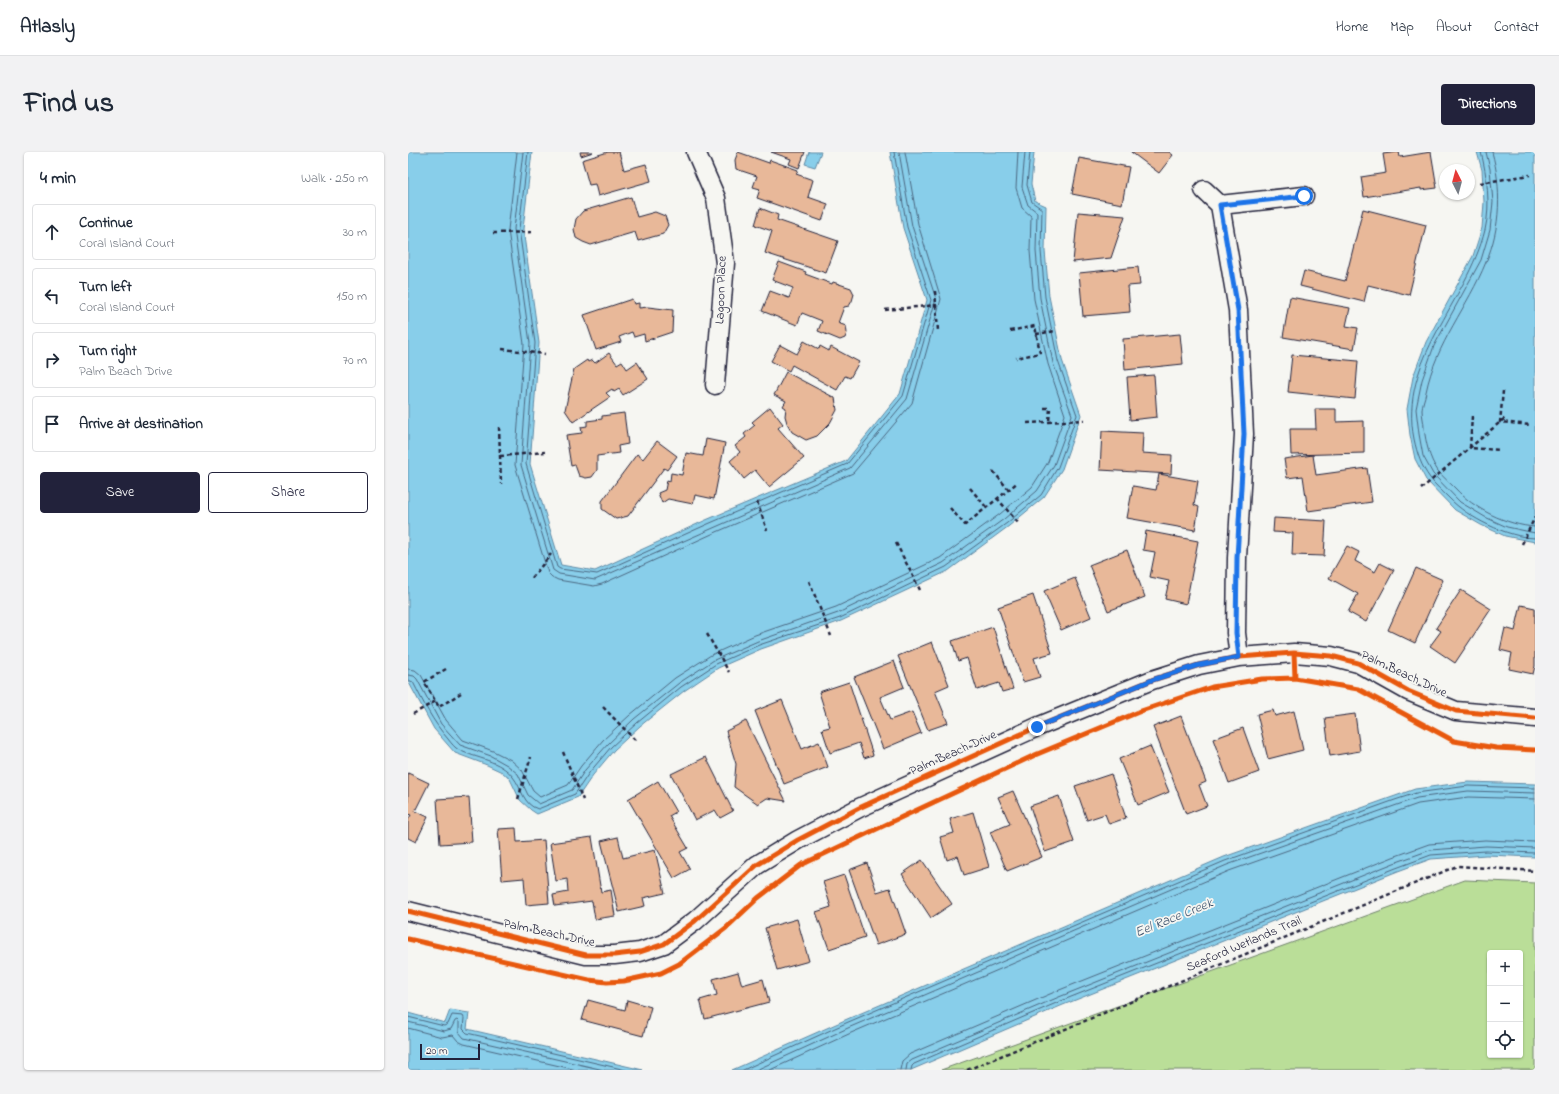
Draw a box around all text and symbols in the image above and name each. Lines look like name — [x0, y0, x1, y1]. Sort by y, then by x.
text: Atlasly — [20, 14, 75, 41]
text: Home — [1336, 17, 1368, 38]
text: Map — [1390, 17, 1414, 38]
text: About — [1436, 17, 1472, 38]
text: Contact — [1494, 17, 1539, 38]
text: Find us — [24, 84, 114, 125]
button: Directions — [1441, 84, 1535, 125]
north arrow — [1439, 164, 1475, 200]
text: 4 min — [40, 166, 76, 191]
text: Walk · 250 m — [301, 169, 368, 188]
route start — [1295, 187, 1313, 205]
text: Continue — [79, 212, 133, 234]
icon: ahead — [41, 221, 63, 243]
text: 30 m — [343, 223, 367, 242]
text: Coral Island Court — [79, 234, 175, 253]
street label: Lagoon Place — [710, 255, 733, 325]
text: Turn left — [79, 276, 132, 298]
icon: left — [41, 285, 63, 307]
text: 150 m — [336, 287, 367, 306]
text: Coral Island Court — [79, 298, 175, 317]
text: Turn right — [79, 340, 137, 362]
icon: right — [41, 349, 63, 371]
text: 70 m — [343, 351, 367, 370]
text: Palm Beach Drive — [79, 362, 172, 381]
icon: arrive — [41, 413, 63, 435]
text: Arrive at destination — [79, 413, 203, 435]
button: Save — [40, 472, 200, 513]
button: Share — [208, 472, 368, 513]
street label: Palm Beach Drive — [1358, 646, 1450, 702]
route end — [1028, 718, 1046, 736]
street label: Palm Beach Drive — [907, 725, 1000, 781]
water label: Eel Race Creek — [1132, 892, 1217, 943]
street label: Seaford Wetlands Trail — [1183, 911, 1305, 977]
street label: Palm Beach Drive — [501, 914, 597, 952]
map controls — [1487, 950, 1523, 1058]
button: + — [1487, 950, 1523, 986]
button: − — [1487, 986, 1523, 1022]
button: locate — [1487, 1022, 1523, 1058]
scale bar — [420, 1042, 480, 1061]
text: 20 m — [426, 1043, 448, 1059]

